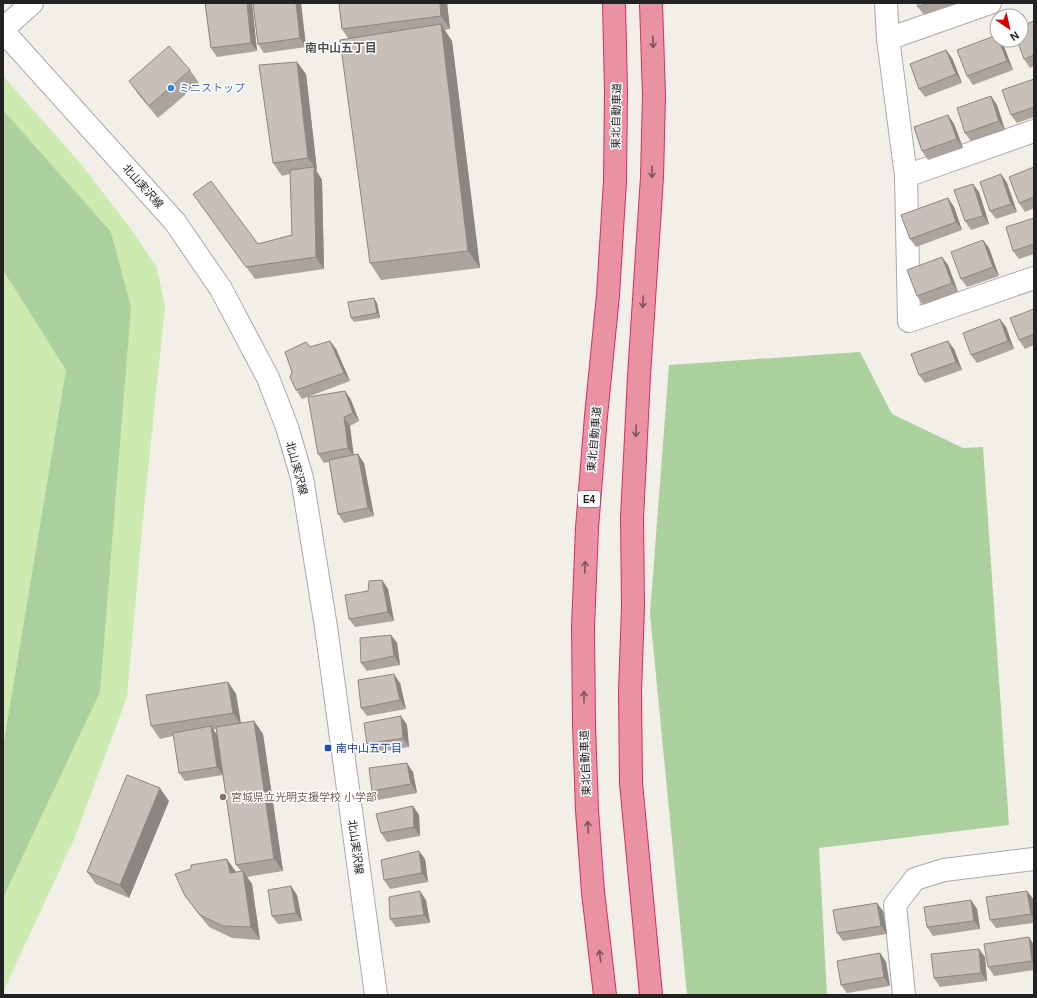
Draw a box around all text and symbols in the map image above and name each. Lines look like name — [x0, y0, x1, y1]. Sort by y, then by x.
north arrow — [989, 8, 1029, 48]
text: N — [1008, 29, 1021, 44]
one-way arrow — [649, 35, 657, 48]
district label: 南中山五丁目 — [305, 41, 377, 55]
place label: ミニストップ — [179, 82, 245, 94]
marker: ミニストップ — [166, 83, 176, 93]
street label: 東北自動車道 — [609, 83, 623, 149]
street label: 北山実沢線 — [120, 162, 166, 210]
one-way arrow — [649, 165, 656, 178]
one-way arrow — [640, 295, 647, 308]
street label: 東北自動車道 — [585, 406, 603, 472]
one-way arrow — [633, 424, 640, 437]
street label: 北山実沢線 — [284, 440, 310, 496]
road number: E4 — [578, 491, 600, 507]
one-way arrow — [582, 561, 589, 574]
one-way arrow — [580, 691, 588, 704]
street label: 東北自動車道 — [578, 730, 592, 796]
place label: 南中山五丁目 — [336, 742, 402, 754]
marker: 南中山五丁目 — [323, 743, 333, 753]
place label: 宮城県立光明支援学校 小学部 — [231, 791, 377, 803]
marker: 宮城県立光明支援学校 小学部 — [218, 792, 228, 802]
street label: 北山実沢線 — [346, 819, 366, 875]
one-way arrow — [585, 821, 592, 834]
one-way arrow — [597, 950, 604, 963]

